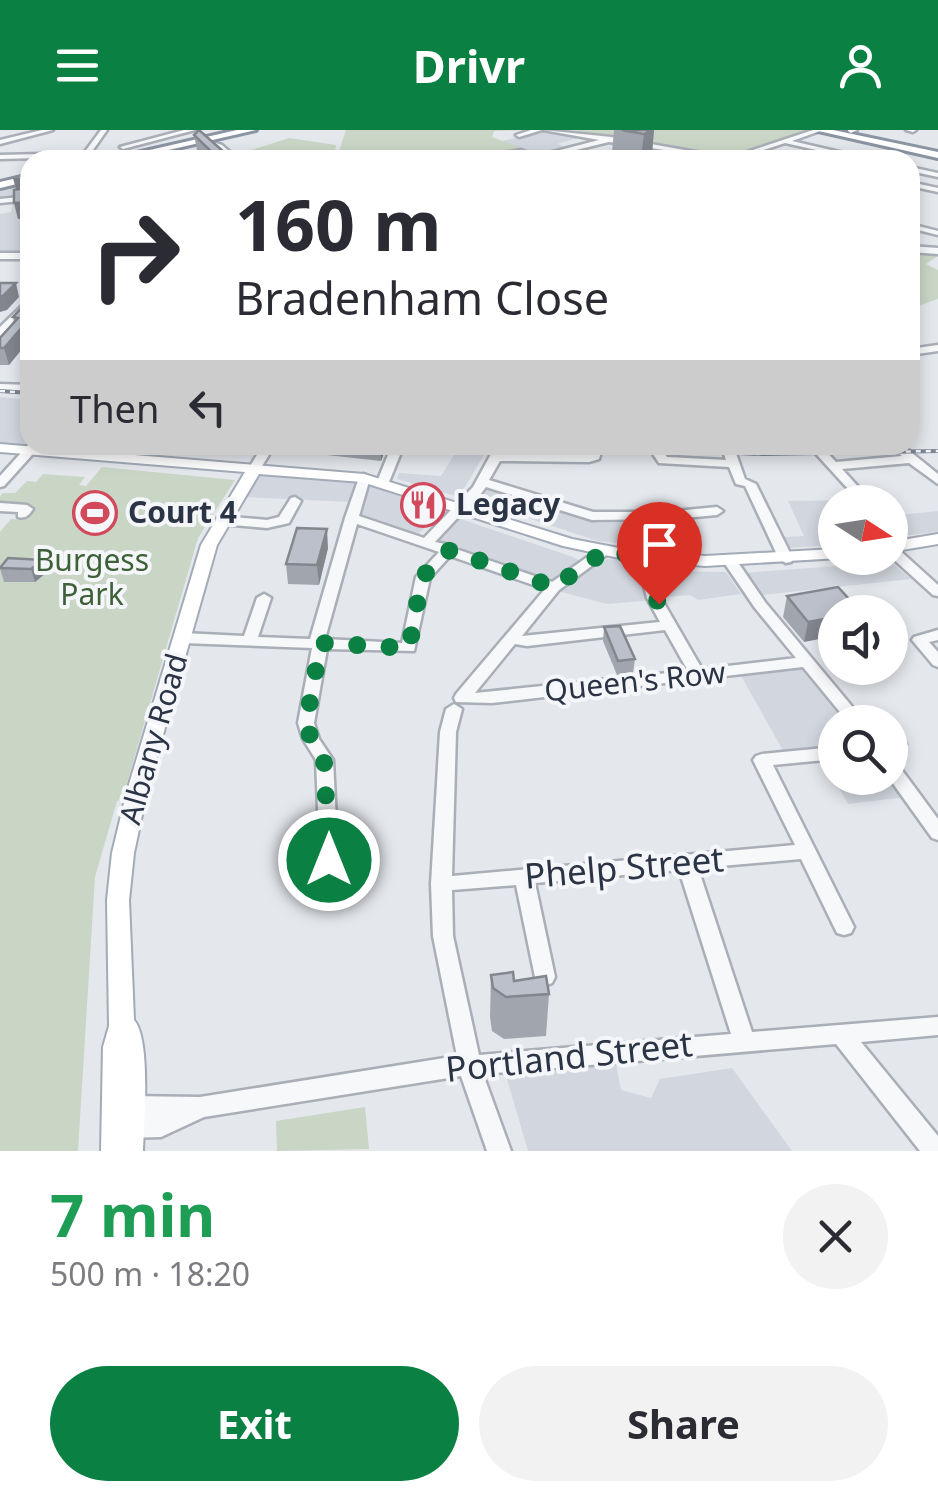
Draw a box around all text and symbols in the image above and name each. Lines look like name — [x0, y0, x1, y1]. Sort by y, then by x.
text: Drivr — [413, 35, 525, 96]
icon: menu — [50, 38, 105, 93]
icon: person — [833, 38, 888, 93]
text: 160 m — [235, 176, 442, 272]
icon: right — [70, 190, 200, 320]
text: Bradenham Close — [235, 267, 609, 328]
icon: left — [180, 380, 235, 435]
text: Then — [70, 382, 160, 434]
restaurant icon: Legacy — [400, 482, 446, 528]
place label: Legacy — [456, 483, 561, 524]
north arrow — [818, 485, 908, 575]
map controls — [818, 485, 908, 795]
sports icon: Court 4 — [72, 490, 118, 536]
place label: Court 4 — [128, 491, 237, 532]
pin — [617, 502, 702, 605]
icon: arrive — [632, 517, 687, 572]
park label: Burgess Park — [35, 539, 149, 614]
button: sound — [818, 595, 908, 685]
street label: Albany Road — [109, 648, 197, 829]
street label: Queen's Row — [542, 651, 728, 710]
button: search — [818, 705, 908, 795]
position arrow — [277, 808, 381, 912]
street label: Phelp Street — [522, 834, 725, 899]
street label: Portland Street — [443, 1019, 695, 1092]
text: 7 min — [50, 1173, 215, 1255]
button: close — [783, 1184, 888, 1289]
text: 500 m · 18:20 — [50, 1252, 250, 1295]
button: Exit — [50, 1366, 459, 1481]
button: Share — [479, 1366, 888, 1481]

